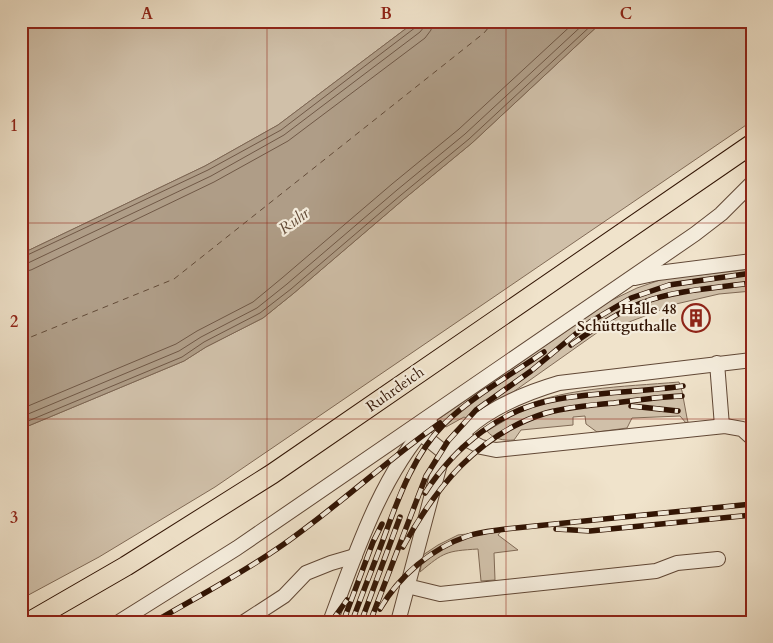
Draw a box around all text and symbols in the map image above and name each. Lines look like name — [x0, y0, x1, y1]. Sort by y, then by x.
text: A — [141, 3, 153, 25]
text: B — [380, 3, 392, 25]
text: C — [620, 3, 632, 25]
text: 1 — [10, 115, 18, 137]
water label: Ruhr — [274, 202, 314, 240]
place label: Halle 48 Schüttguthalle — [577, 299, 677, 336]
building icon: Halle 48 Schüttguthalle — [681, 303, 711, 333]
text: 2 — [10, 311, 18, 333]
street label: Ruhrdeich — [362, 361, 429, 416]
text: 3 — [10, 507, 18, 529]

